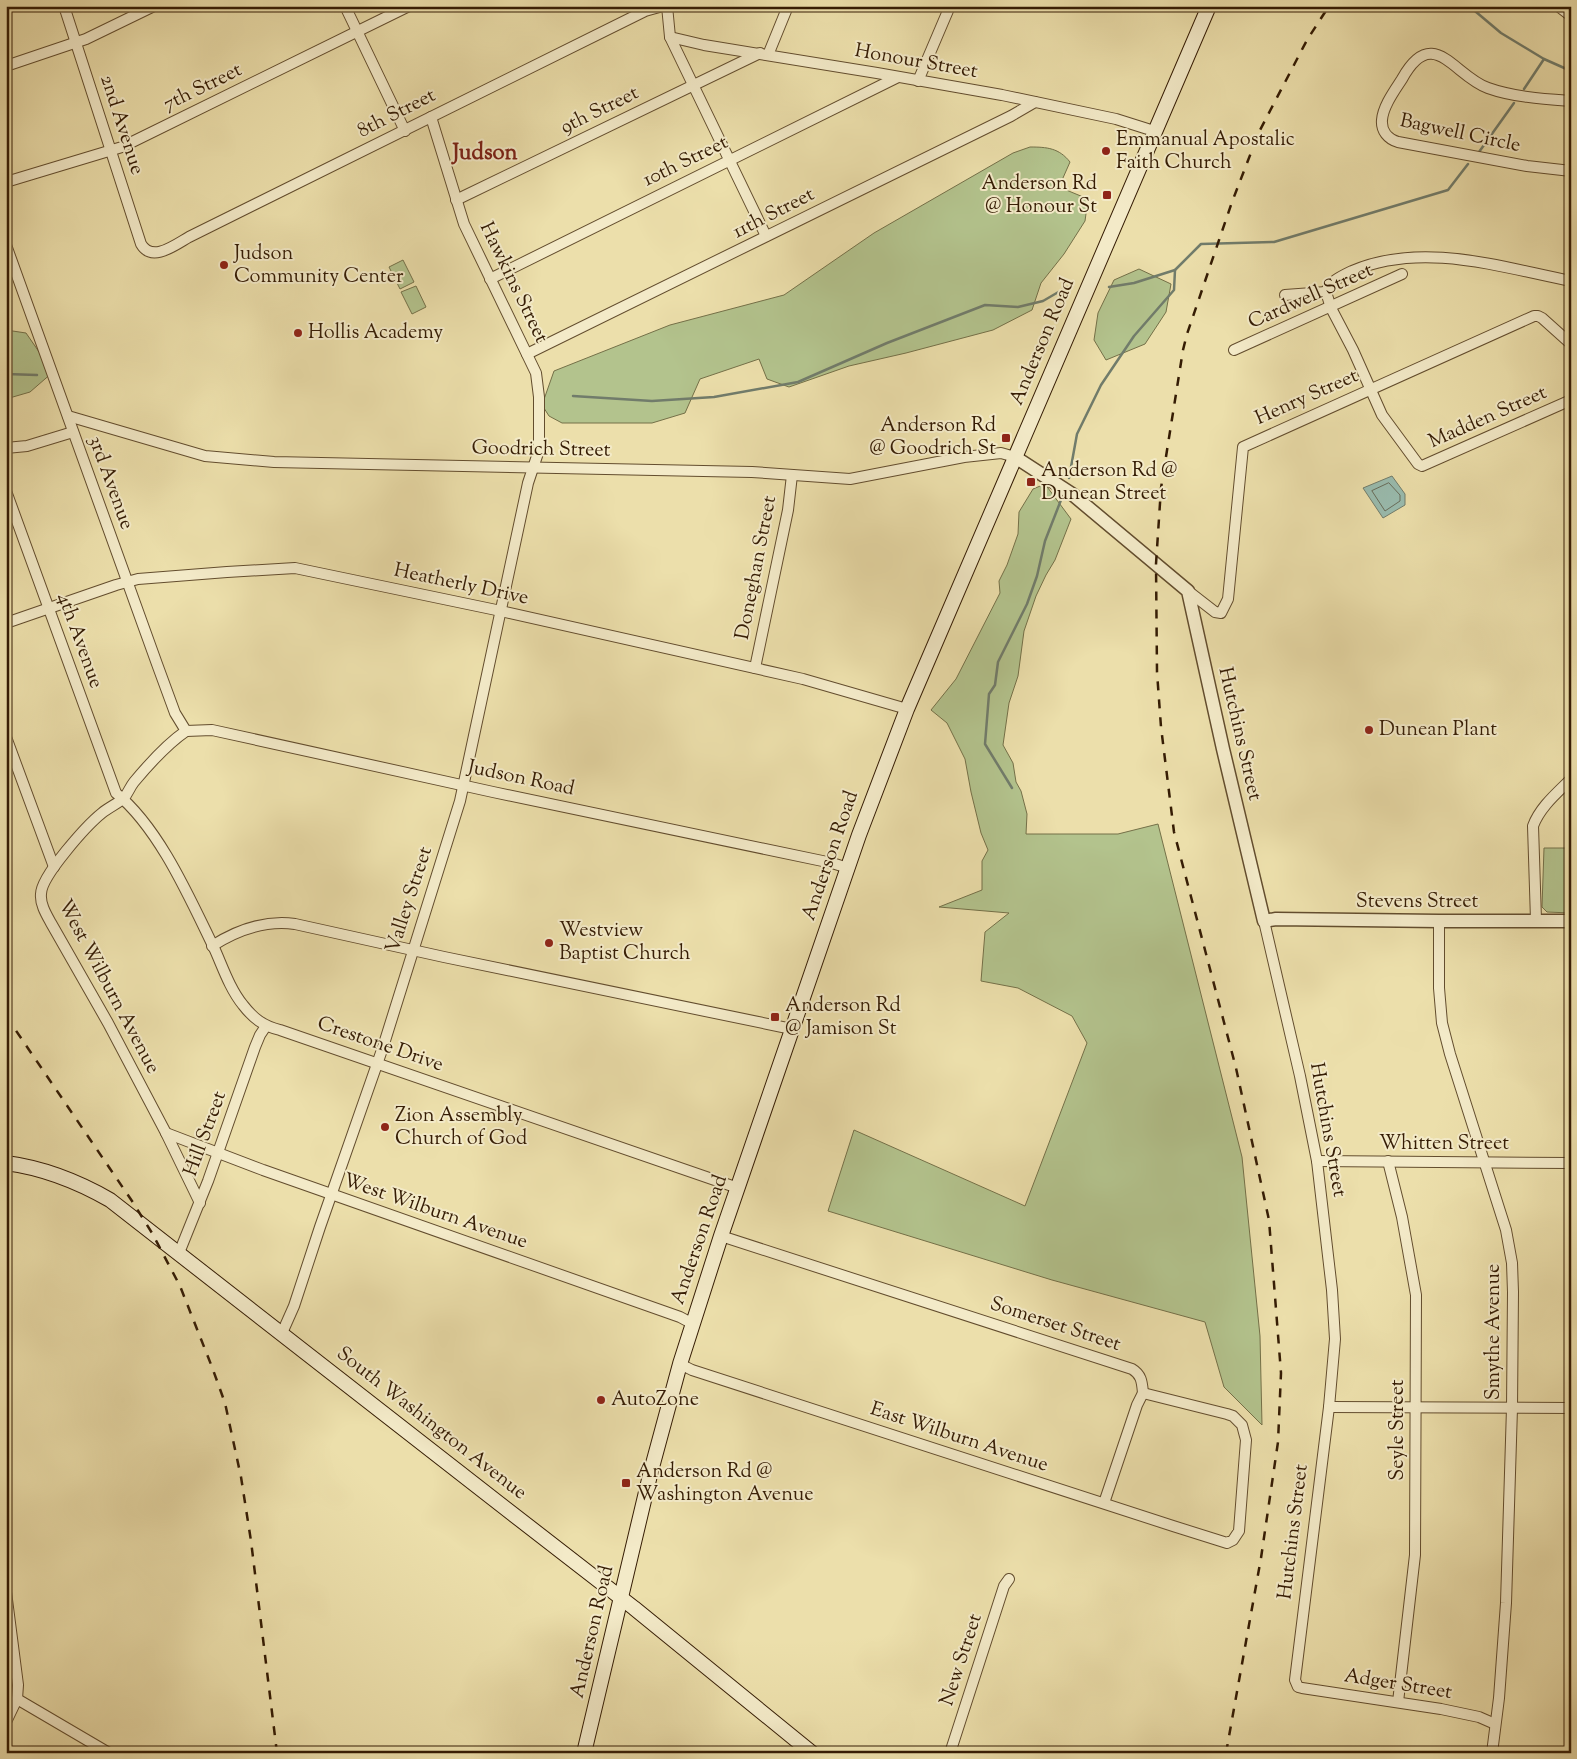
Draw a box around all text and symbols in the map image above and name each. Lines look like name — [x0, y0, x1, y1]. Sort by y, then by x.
street label: Honour Street — [852, 37, 980, 87]
street label: 7th Street — [159, 56, 247, 120]
street label: 2nd Avenue — [91, 71, 151, 179]
street label: 9th Street — [556, 79, 644, 142]
street label: 8th Street — [353, 82, 441, 146]
street label: Bagwell Circle — [1397, 107, 1523, 161]
place label: Emmanual Apostalic Faith Church — [1116, 126, 1295, 178]
street label: 10th Street — [638, 129, 734, 195]
district label: Judson — [450, 138, 518, 170]
marker: Emmanual Apostalic Faith Church — [1100, 145, 1112, 157]
place label: Anderson Rd @ Honour St — [981, 170, 1097, 222]
street label: 11th Street — [728, 181, 820, 247]
marker: Anderson Rd @ Honour St — [1101, 189, 1113, 201]
street label: Hawkins Street — [471, 217, 555, 349]
place label: Judson Community Center — [233, 240, 404, 292]
street label: Cardwell Street — [1244, 256, 1378, 338]
marker: Judson Community Center — [218, 259, 230, 271]
street label: Anderson Road — [1003, 274, 1083, 410]
place label: Hollis Academy — [308, 319, 443, 348]
marker: Hollis Academy — [292, 327, 304, 339]
street label: Henry Street — [1251, 362, 1363, 434]
street label: Madden Street — [1424, 379, 1552, 457]
place label: Anderson Rd @ Goodrich St — [869, 412, 996, 464]
street label: 3rd Avenue — [80, 432, 140, 534]
marker: Anderson Rd @ Goodrich St — [1000, 432, 1012, 444]
street label: Goodrich Street — [471, 434, 611, 466]
place label: Anderson Rd @ Dunean Street — [1041, 457, 1177, 509]
marker: Anderson Rd @ Dunean Street — [1025, 476, 1037, 488]
street label: Doneghan Street — [729, 493, 785, 643]
street label: Heatherly Drive — [391, 557, 531, 613]
street label: 4th Avenue — [48, 589, 110, 693]
street label: Hutchins Street — [1210, 664, 1268, 804]
place label: Dunean Plant — [1379, 716, 1497, 745]
marker: Dunean Plant — [1363, 724, 1375, 736]
street label: Judson Road — [464, 753, 577, 804]
street label: Anderson Road — [795, 787, 867, 925]
street label: Valley Street — [379, 843, 441, 957]
street label: Stevens Street — [1356, 888, 1478, 917]
street label: West Wilburn Avenue — [50, 895, 166, 1079]
place label: Westview Baptist Church — [559, 917, 691, 969]
marker: Westview Baptist Church — [543, 937, 555, 949]
place label: Anderson Rd @ Jamison St — [785, 992, 901, 1044]
street label: Crestone Drive — [313, 1010, 447, 1080]
marker: Anderson Rd @ Jamison St — [769, 1011, 781, 1023]
street label: Hutchins Street — [1301, 1060, 1353, 1200]
street label: Hill Street — [177, 1087, 235, 1181]
place label: Zion Assembly Church of God — [395, 1102, 527, 1154]
marker: Zion Assembly Church of God — [379, 1121, 391, 1133]
street label: Whitten Street — [1379, 1130, 1509, 1159]
street label: West Wilburn Avenue — [339, 1167, 531, 1257]
street label: Anderson Road — [664, 1171, 736, 1309]
street label: Smythe Avenue — [1480, 1264, 1509, 1400]
street label: Somerset Street — [986, 1290, 1124, 1360]
street label: South Washington Avenue — [330, 1340, 532, 1508]
street label: Seyle Street — [1384, 1379, 1413, 1481]
place label: AutoZone — [611, 1386, 699, 1415]
marker: AutoZone — [595, 1394, 607, 1406]
street label: East Wilburn Avenue — [866, 1396, 1052, 1480]
place label: Anderson Rd @ Washington Avenue — [636, 1458, 814, 1510]
street label: Hutchins Street — [1271, 1463, 1317, 1601]
marker: Anderson Rd @ Washington Avenue — [620, 1477, 632, 1489]
street label: Anderson Road — [564, 1563, 622, 1701]
street label: New Street — [933, 1610, 991, 1710]
street label: Adger Street — [1342, 1662, 1454, 1708]

